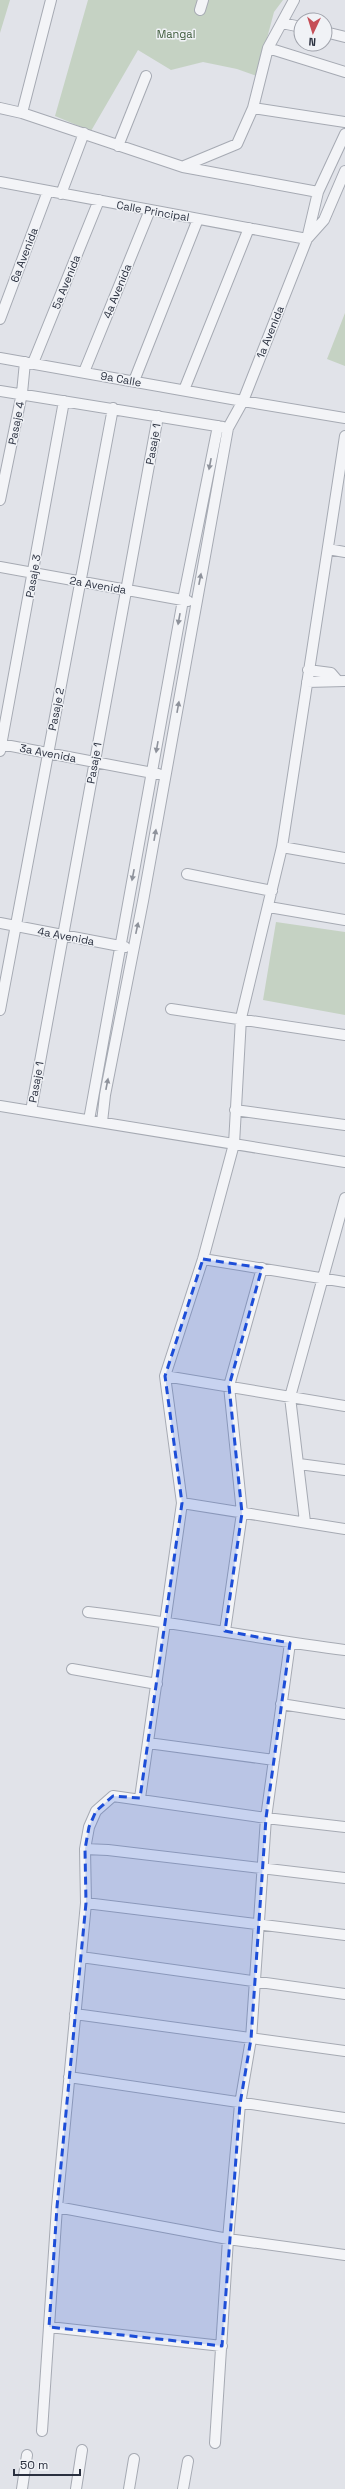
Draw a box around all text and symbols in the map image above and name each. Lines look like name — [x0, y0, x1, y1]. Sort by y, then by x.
north arrow — [293, 12, 333, 52]
park label: Mangal — [157, 27, 195, 41]
text: N — [308, 35, 316, 49]
street label: Calle Principal — [115, 198, 191, 224]
street label: 6a Avenida — [7, 225, 41, 284]
street label: 5a Avenida — [49, 252, 83, 311]
street label: 4a Avenida — [100, 261, 135, 320]
street label: 1a Avenida — [253, 303, 287, 360]
street label: 9a Calle — [100, 369, 142, 389]
street label: Pasaje 4 — [5, 400, 27, 446]
street label: Pasaje 1 — [143, 422, 163, 466]
one-way arrow — [207, 458, 213, 470]
street label: Pasaje 3 — [22, 553, 44, 599]
one-way arrow — [197, 572, 203, 585]
street label: 2a Avenida — [69, 573, 128, 597]
one-way arrow — [176, 613, 182, 625]
street label: Pasaje 2 — [45, 686, 67, 732]
one-way arrow — [175, 700, 181, 713]
street label: 3a Avenida — [18, 741, 78, 765]
street label: Pasaje 1 — [84, 741, 104, 785]
one-way arrow — [154, 741, 160, 753]
one-way arrow — [153, 828, 159, 841]
one-way arrow — [130, 869, 136, 881]
one-way arrow — [135, 922, 141, 935]
street label: 4a Avenida — [36, 924, 96, 949]
street label: Pasaje 1 — [26, 1060, 46, 1104]
one-way arrow — [104, 1077, 110, 1090]
scale bar — [14, 2451, 80, 2477]
text: 50 m — [20, 2457, 48, 2473]

